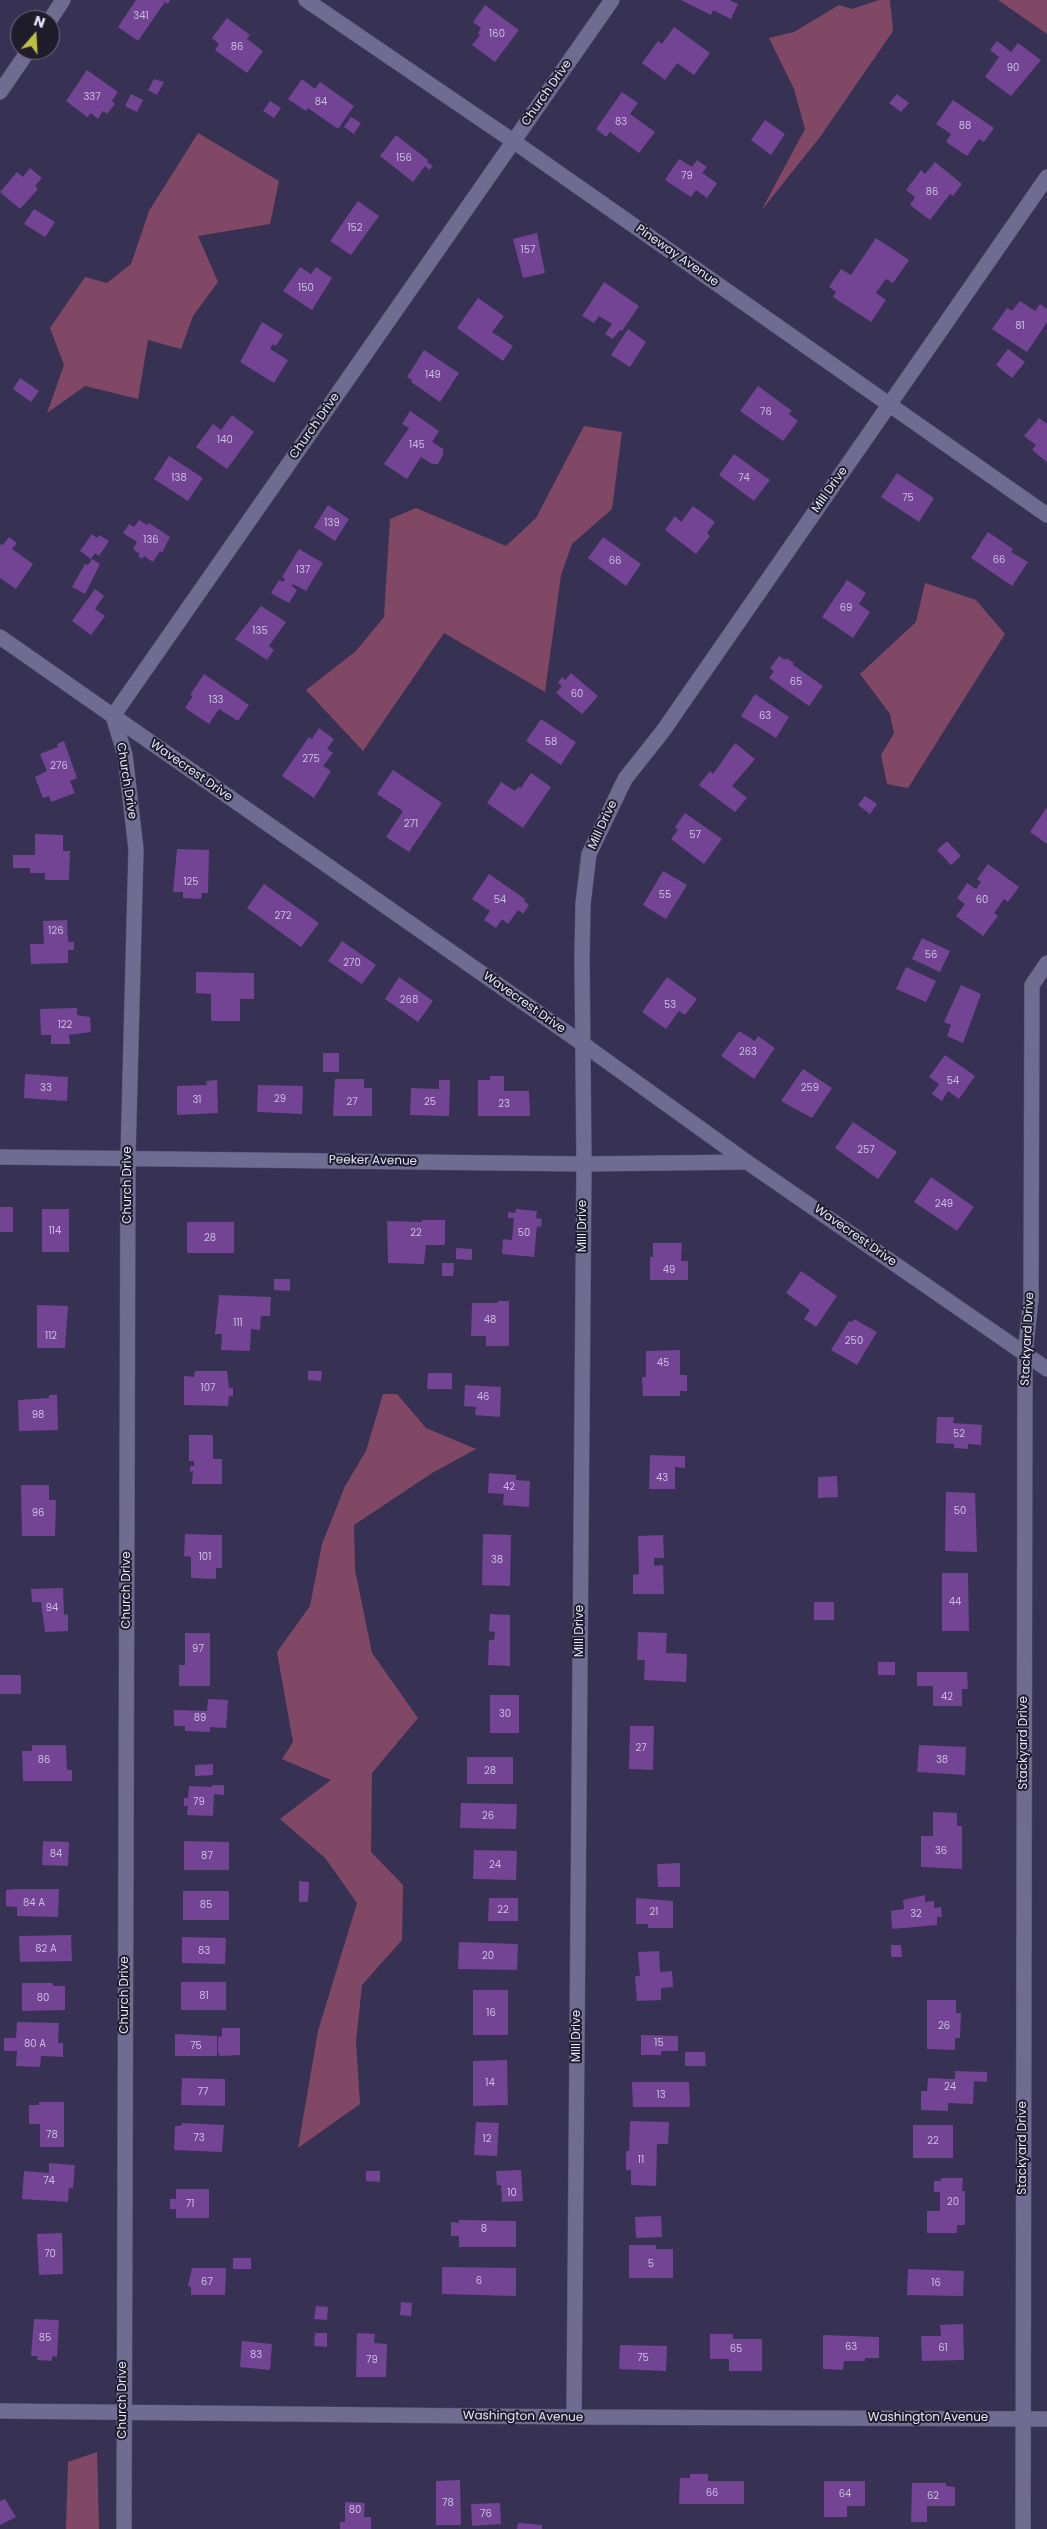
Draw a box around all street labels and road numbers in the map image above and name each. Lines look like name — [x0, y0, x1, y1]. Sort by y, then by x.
street label: Church Drive — [519, 57, 575, 129]
street label: Pineway Avenue — [633, 222, 721, 290]
street label: Church Drive — [287, 390, 343, 462]
street label: Mill Drive — [809, 464, 851, 516]
street label: Wavecrest Drive — [147, 737, 235, 805]
street label: Church Drive — [113, 742, 139, 820]
street label: Mill Drive — [585, 798, 621, 852]
street label: Wavecrest Drive — [480, 969, 568, 1037]
street label: Church Drive — [121, 1146, 135, 1224]
street label: Peeker Avenue — [329, 1153, 417, 1169]
street label: Mill Drive — [576, 1200, 590, 1252]
street label: Wavecrest Drive — [811, 1202, 899, 1270]
street label: Stackyard Drive — [1018, 1292, 1038, 1386]
street label: Church Drive — [120, 1551, 134, 1629]
street label: Mill Drive — [573, 1605, 587, 1657]
street label: Stackyard Drive — [1017, 1696, 1031, 1790]
street label: Church Drive — [118, 1956, 132, 2034]
street label: Mill Drive — [570, 2010, 584, 2062]
street label: Stackyard Drive — [1016, 2101, 1030, 2195]
street label: Church Drive — [116, 2361, 130, 2439]
street label: Washington Avenue — [463, 2409, 583, 2425]
street label: Washington Avenue — [868, 2411, 988, 2425]

